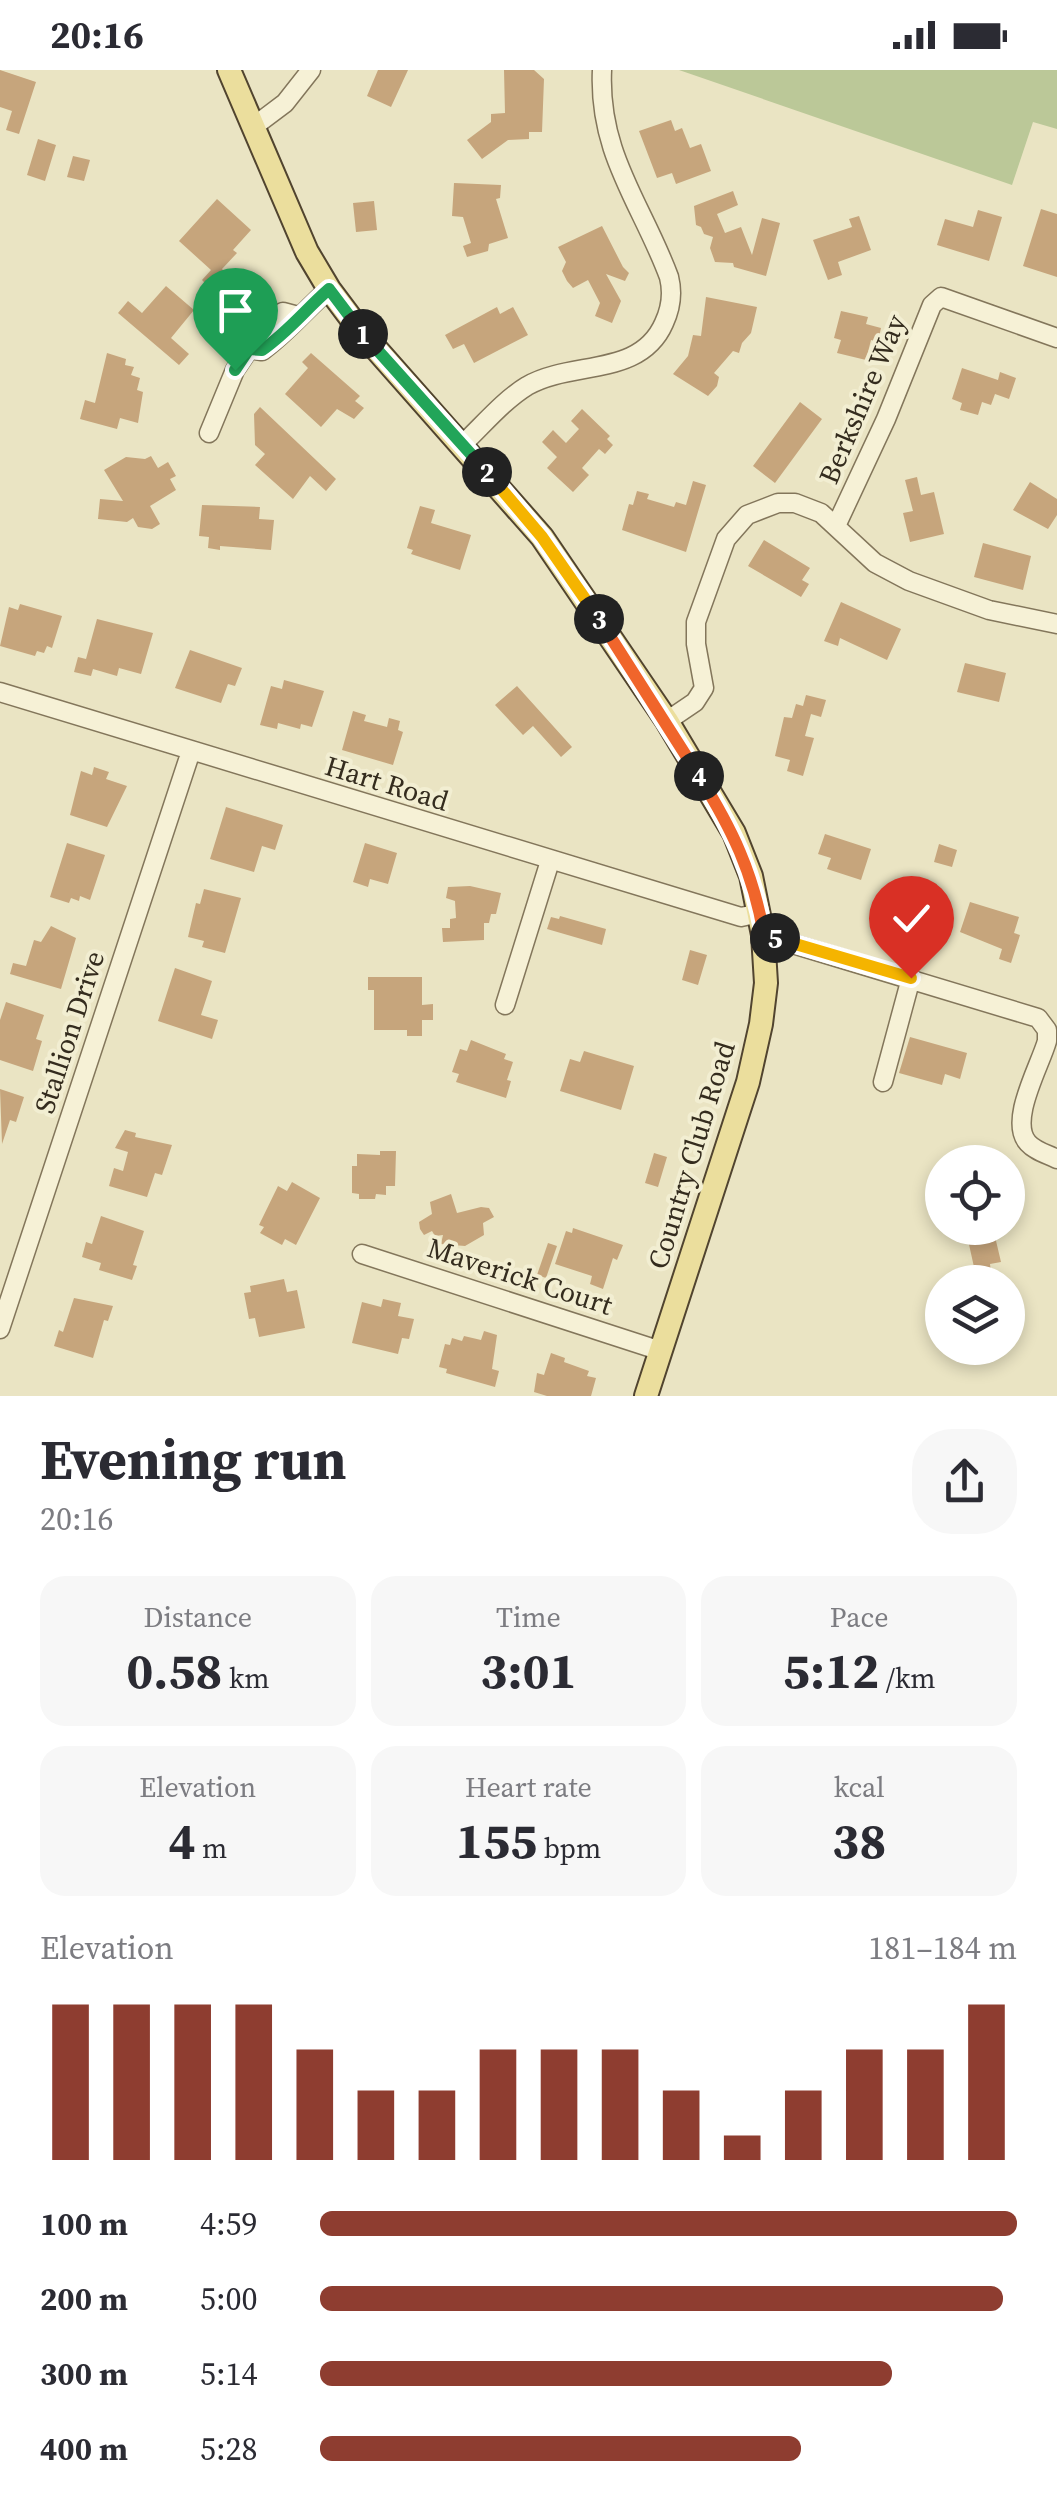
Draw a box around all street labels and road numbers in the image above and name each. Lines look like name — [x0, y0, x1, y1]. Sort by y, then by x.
street label: Berkshire Way — [809, 308, 915, 489]
street label: Hart Road — [321, 746, 453, 820]
street label: Stallion Drive — [25, 946, 113, 1118]
street label: Country Club Road — [638, 1036, 744, 1273]
street label: Maverick Court — [423, 1228, 618, 1324]

